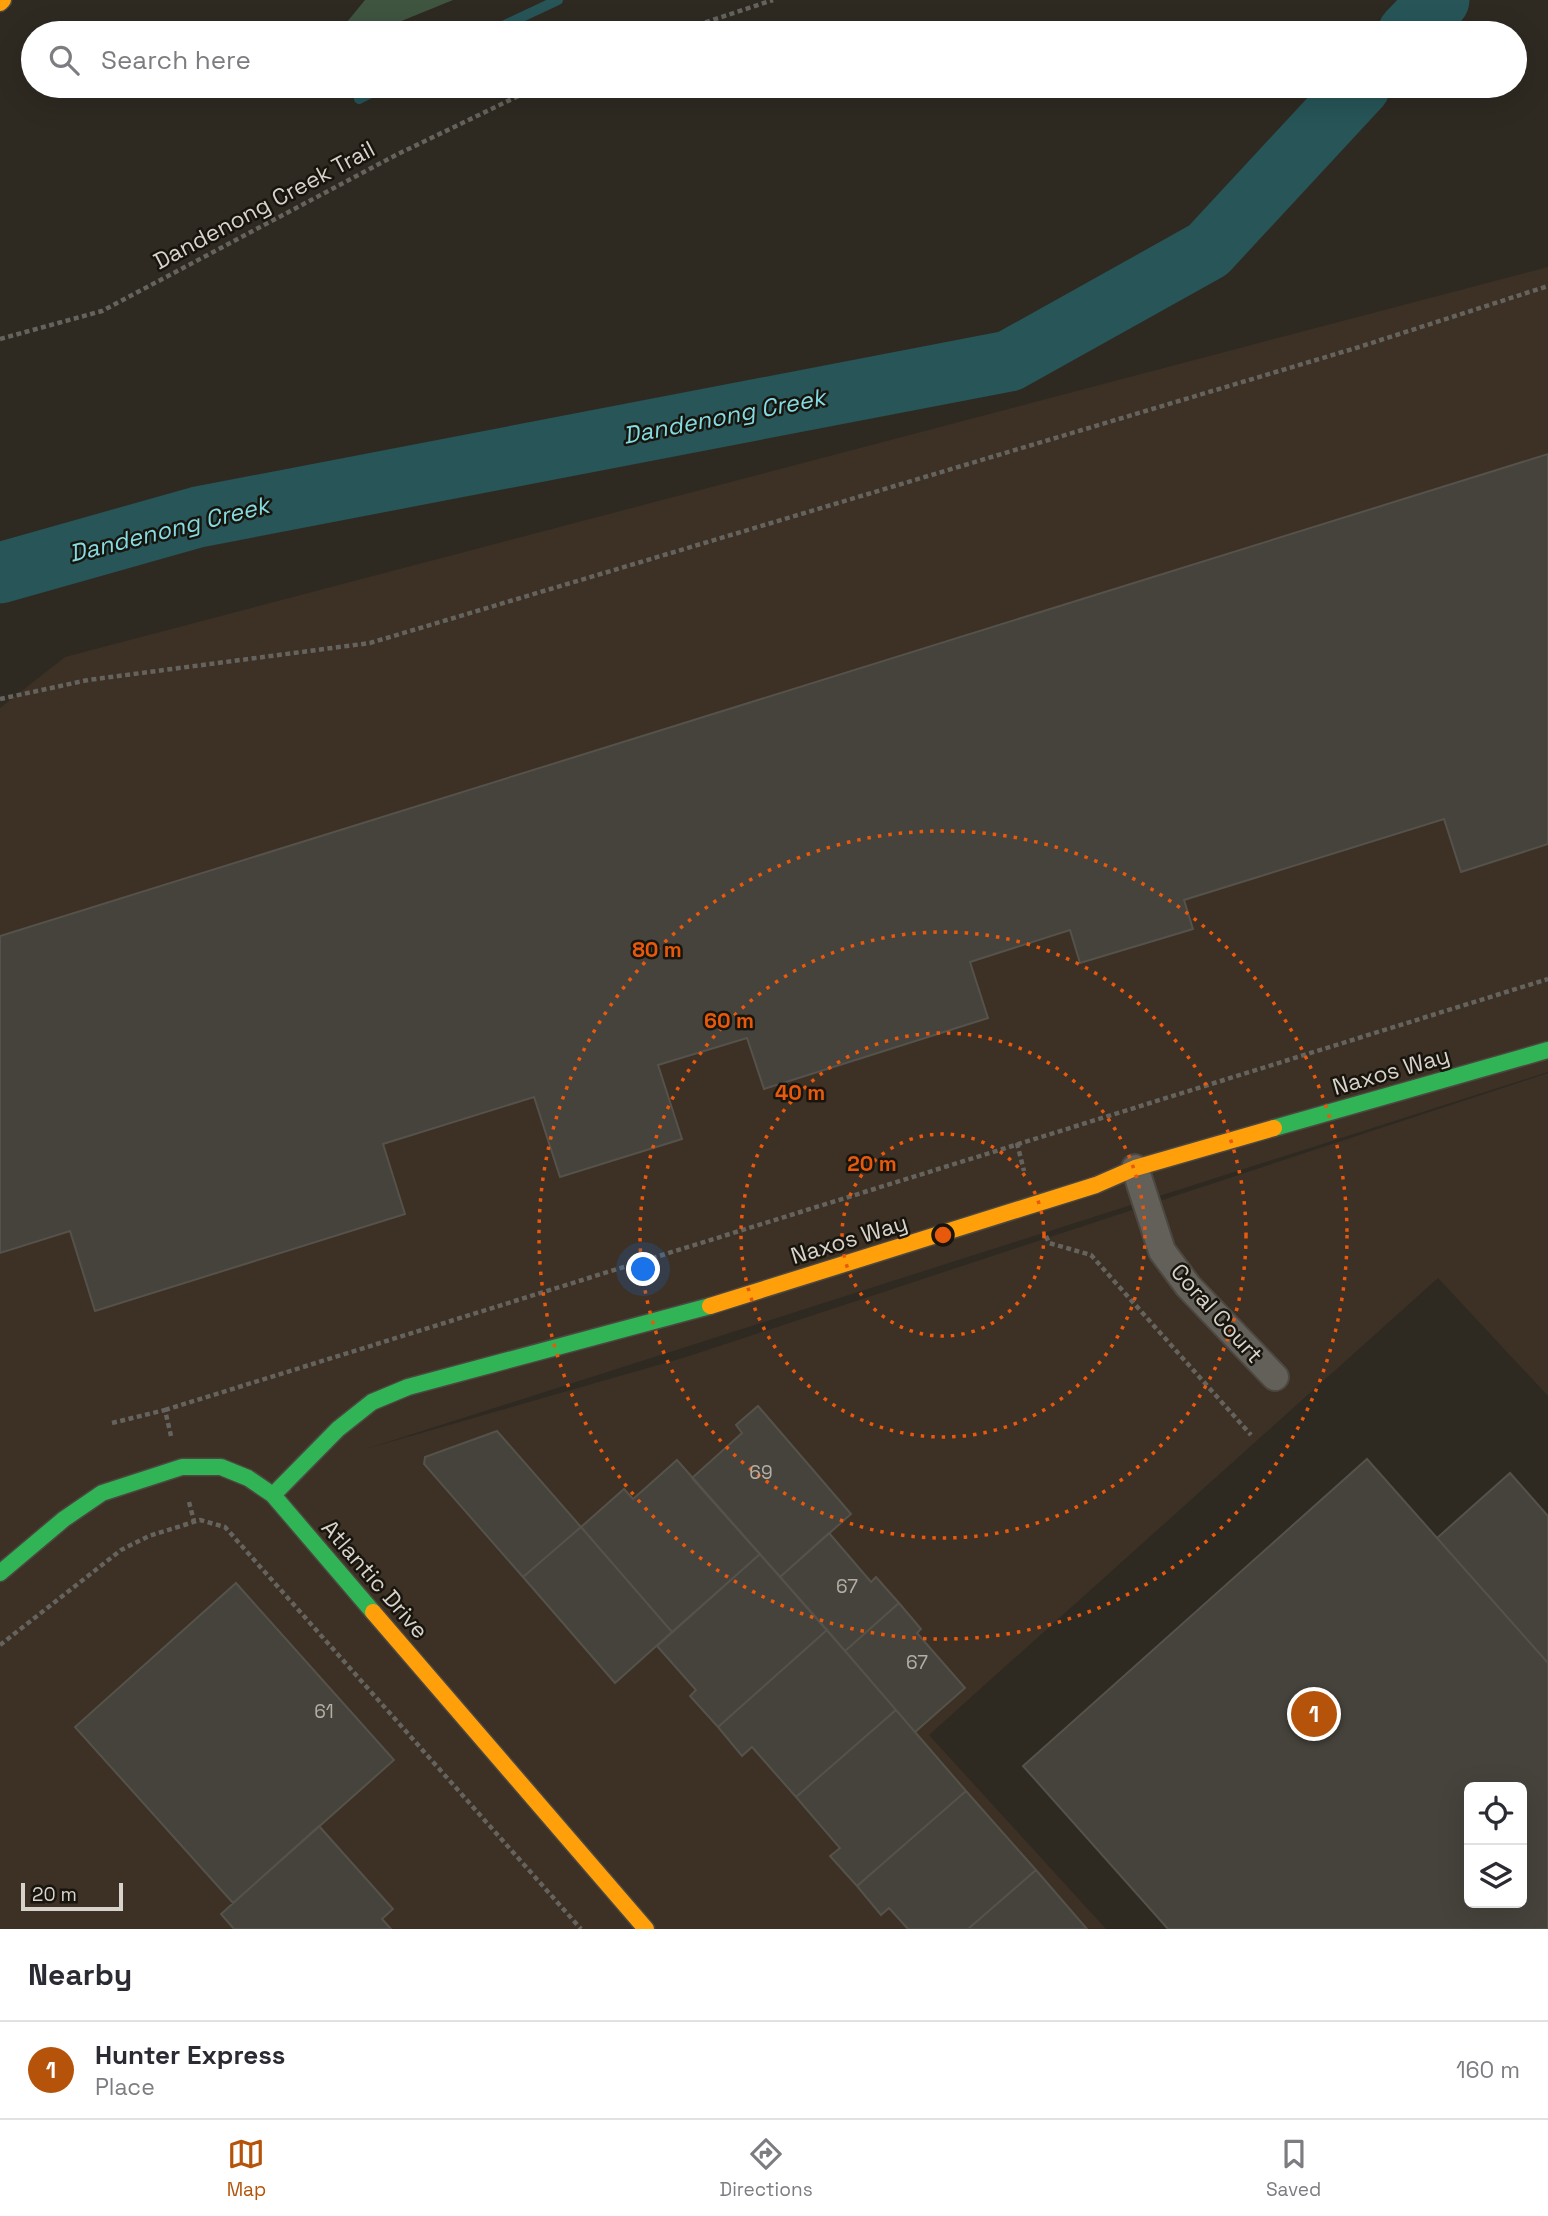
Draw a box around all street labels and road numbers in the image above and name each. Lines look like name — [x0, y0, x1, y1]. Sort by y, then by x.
street label: Dandenong Creek Trail — [148, 134, 380, 276]
street label: Naxos Way — [1329, 1040, 1453, 1102]
street label: Naxos Way — [787, 1207, 911, 1271]
street label: Coral Court — [1164, 1257, 1270, 1369]
street label: Atlantic Drive — [315, 1513, 435, 1645]

